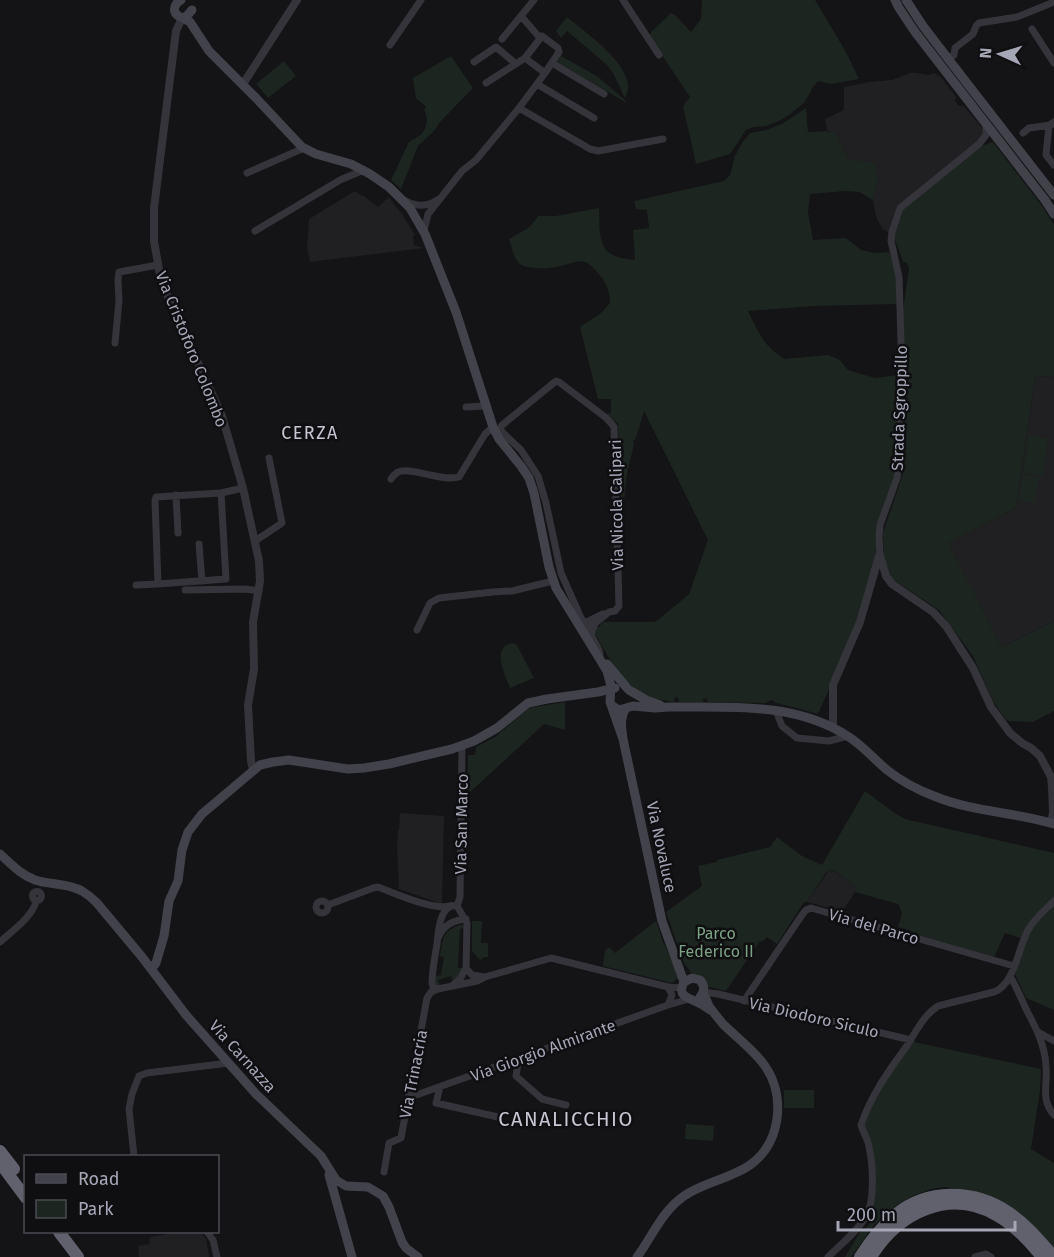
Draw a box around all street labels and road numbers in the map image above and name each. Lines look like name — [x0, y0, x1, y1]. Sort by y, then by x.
street label: Via Cristoforo Colombo — [152, 268, 232, 430]
street label: Strada Sgroppillo — [888, 345, 911, 471]
street label: Via Nicola Calipari — [606, 439, 627, 571]
street label: Via San Marco — [451, 773, 472, 875]
street label: Via Novaluce — [643, 800, 680, 894]
street label: Via del Parco — [827, 905, 921, 948]
street label: Via Diodoro Siculo — [747, 993, 881, 1042]
street label: Via Giorgio Almirante — [468, 1015, 618, 1086]
street label: Via Carnazza — [205, 1016, 280, 1096]
street label: Via Trinacria — [396, 1028, 431, 1120]

